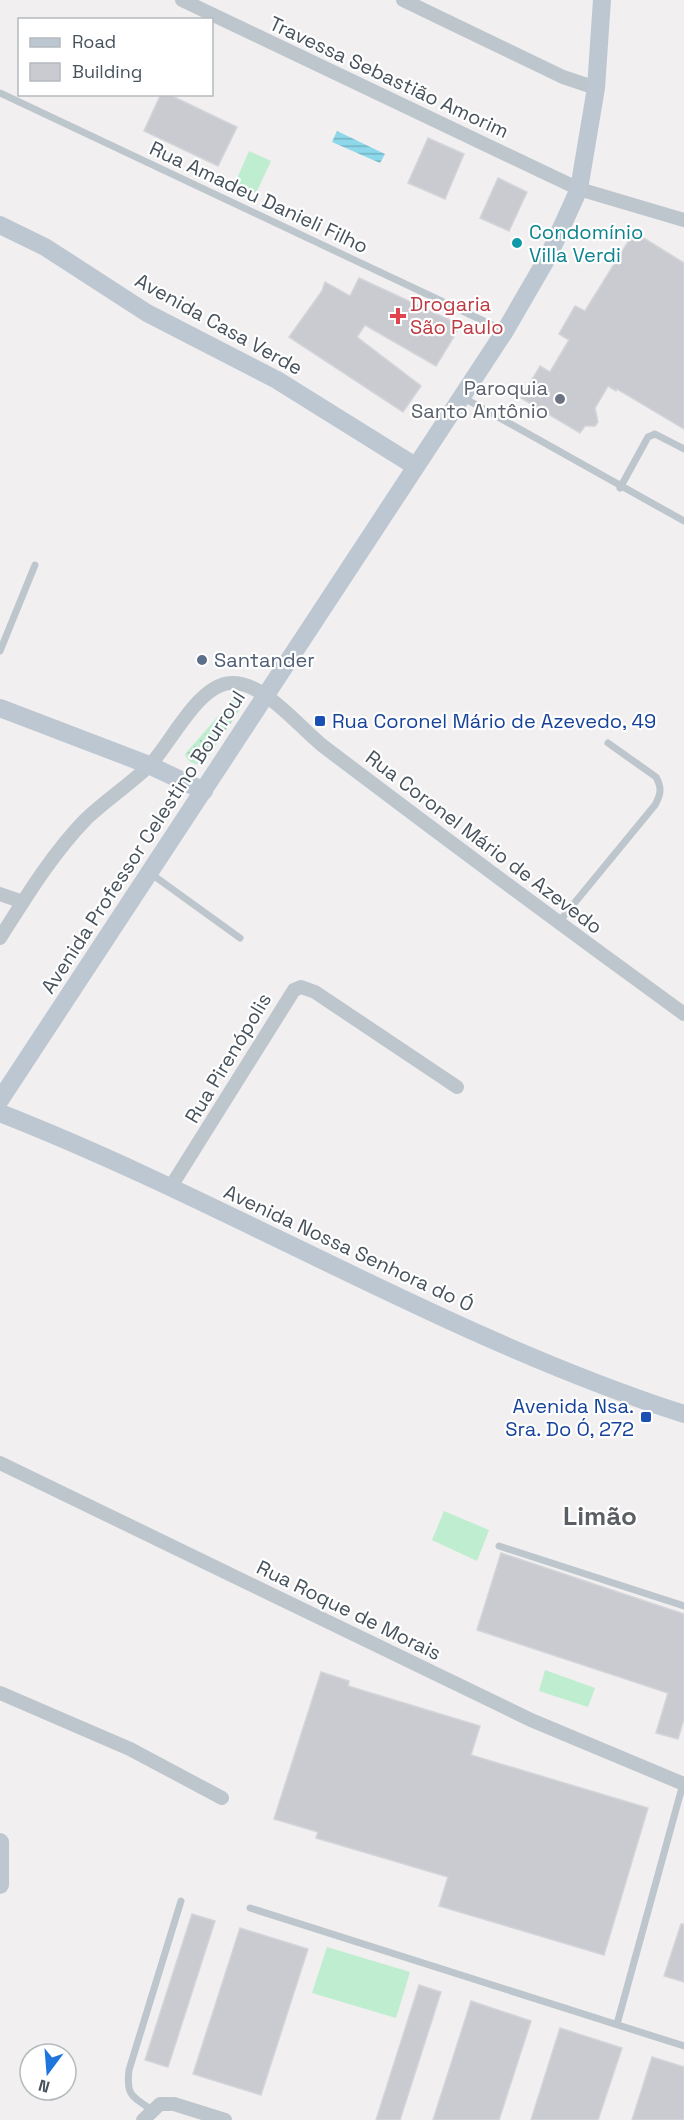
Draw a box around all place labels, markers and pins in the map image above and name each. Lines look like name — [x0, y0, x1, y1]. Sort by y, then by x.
place label: Condomínio Villa Verdi — [529, 219, 643, 268]
marker: Condomínio Villa Verdi — [510, 236, 524, 250]
place label: Drogaria São Paulo — [410, 291, 504, 340]
marker: Drogaria São Paulo — [391, 309, 405, 323]
place label: Paroquia Santo Antônio — [411, 375, 548, 424]
marker: Paroquia Santo Antônio — [553, 392, 567, 406]
place label: Santander — [214, 647, 315, 673]
marker: Santander — [195, 653, 209, 667]
place label: Rua Coronel Mário de Azevedo, 49 — [332, 708, 656, 734]
marker: Rua Coronel Mário de Azevedo, 49 — [313, 714, 327, 728]
place label: Avenida Nsa. Sra. Do Ó, 272 — [505, 1393, 634, 1442]
marker: Avenida Nsa. Sra. Do Ó, 272 — [639, 1410, 653, 1424]

